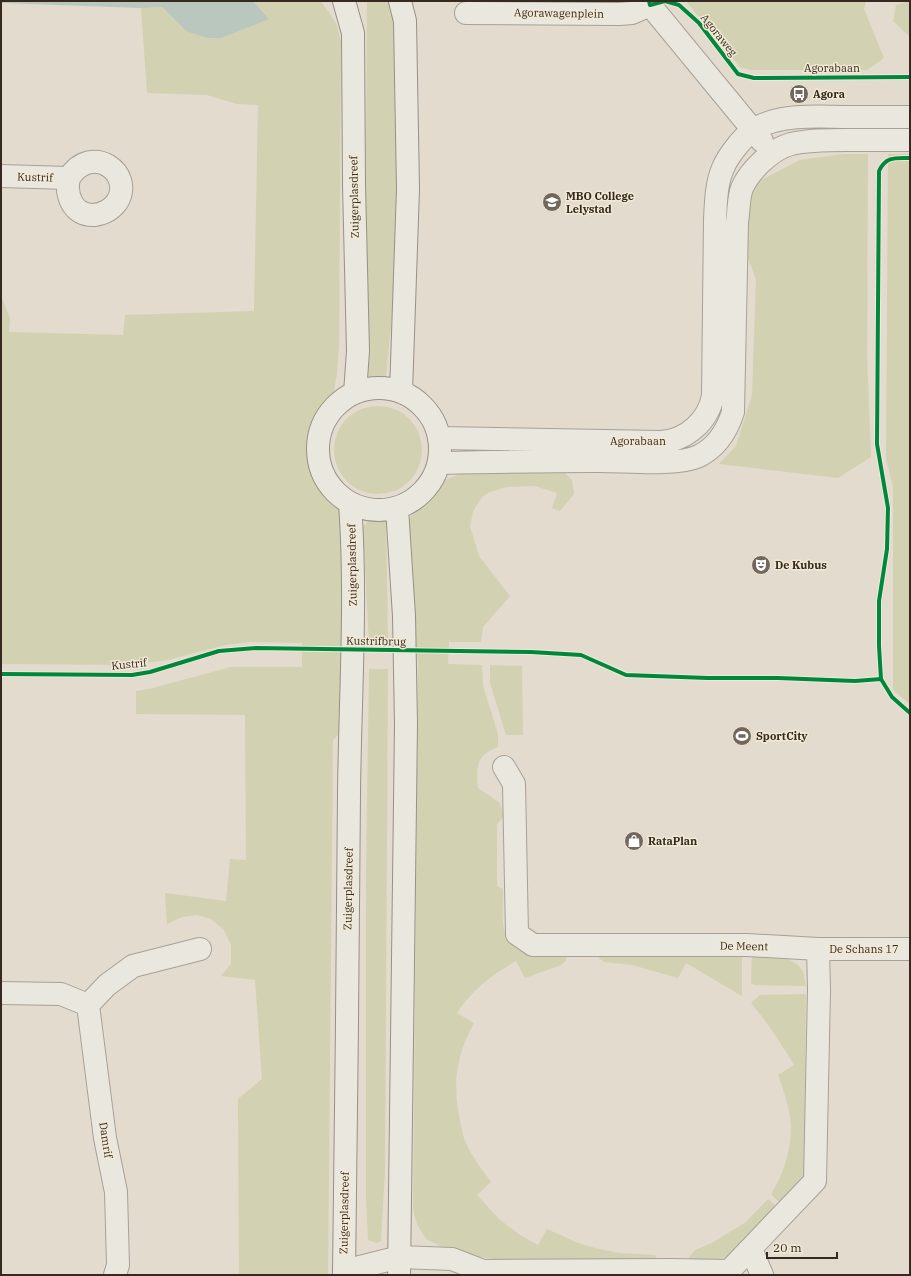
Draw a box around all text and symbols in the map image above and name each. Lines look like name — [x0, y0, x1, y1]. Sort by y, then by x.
street label: Agorawagenplein — [514, 5, 604, 21]
street label: Agoraweg — [698, 11, 740, 59]
street label: Agorabaan — [804, 61, 860, 75]
bus stop icon: Agora — [788, 83, 810, 105]
place label: Agora — [813, 87, 845, 101]
street label: Zuigerplasdreef — [346, 154, 362, 238]
street label: Kustrif — [17, 169, 54, 185]
place label: MBO College Lelystad — [566, 189, 634, 216]
school or university icon: MBO College Lelystad — [541, 191, 563, 213]
street label: Agorabaan — [610, 434, 666, 448]
street label: Zuigerplasdreef — [344, 522, 360, 606]
theatre icon: De Kubus — [750, 554, 772, 576]
place label: De Kubus — [775, 558, 827, 572]
street label: Kustrifbrug — [346, 633, 406, 649]
street label: Kustrif — [111, 655, 149, 673]
sports icon: SportCity — [731, 725, 753, 747]
place label: SportCity — [756, 729, 808, 743]
shop icon: RataPlan — [623, 830, 645, 852]
place label: RataPlan — [648, 834, 697, 848]
street label: Zuigerplasdreef — [340, 846, 356, 930]
street label: De Meent — [720, 939, 768, 953]
street label: De Schans 17 — [829, 942, 899, 956]
street label: Damrif — [96, 1121, 116, 1160]
street label: Zuigerplasdreef — [336, 1170, 352, 1254]
scale bar — [767, 1234, 837, 1260]
text: 20 m — [773, 1240, 802, 1255]

